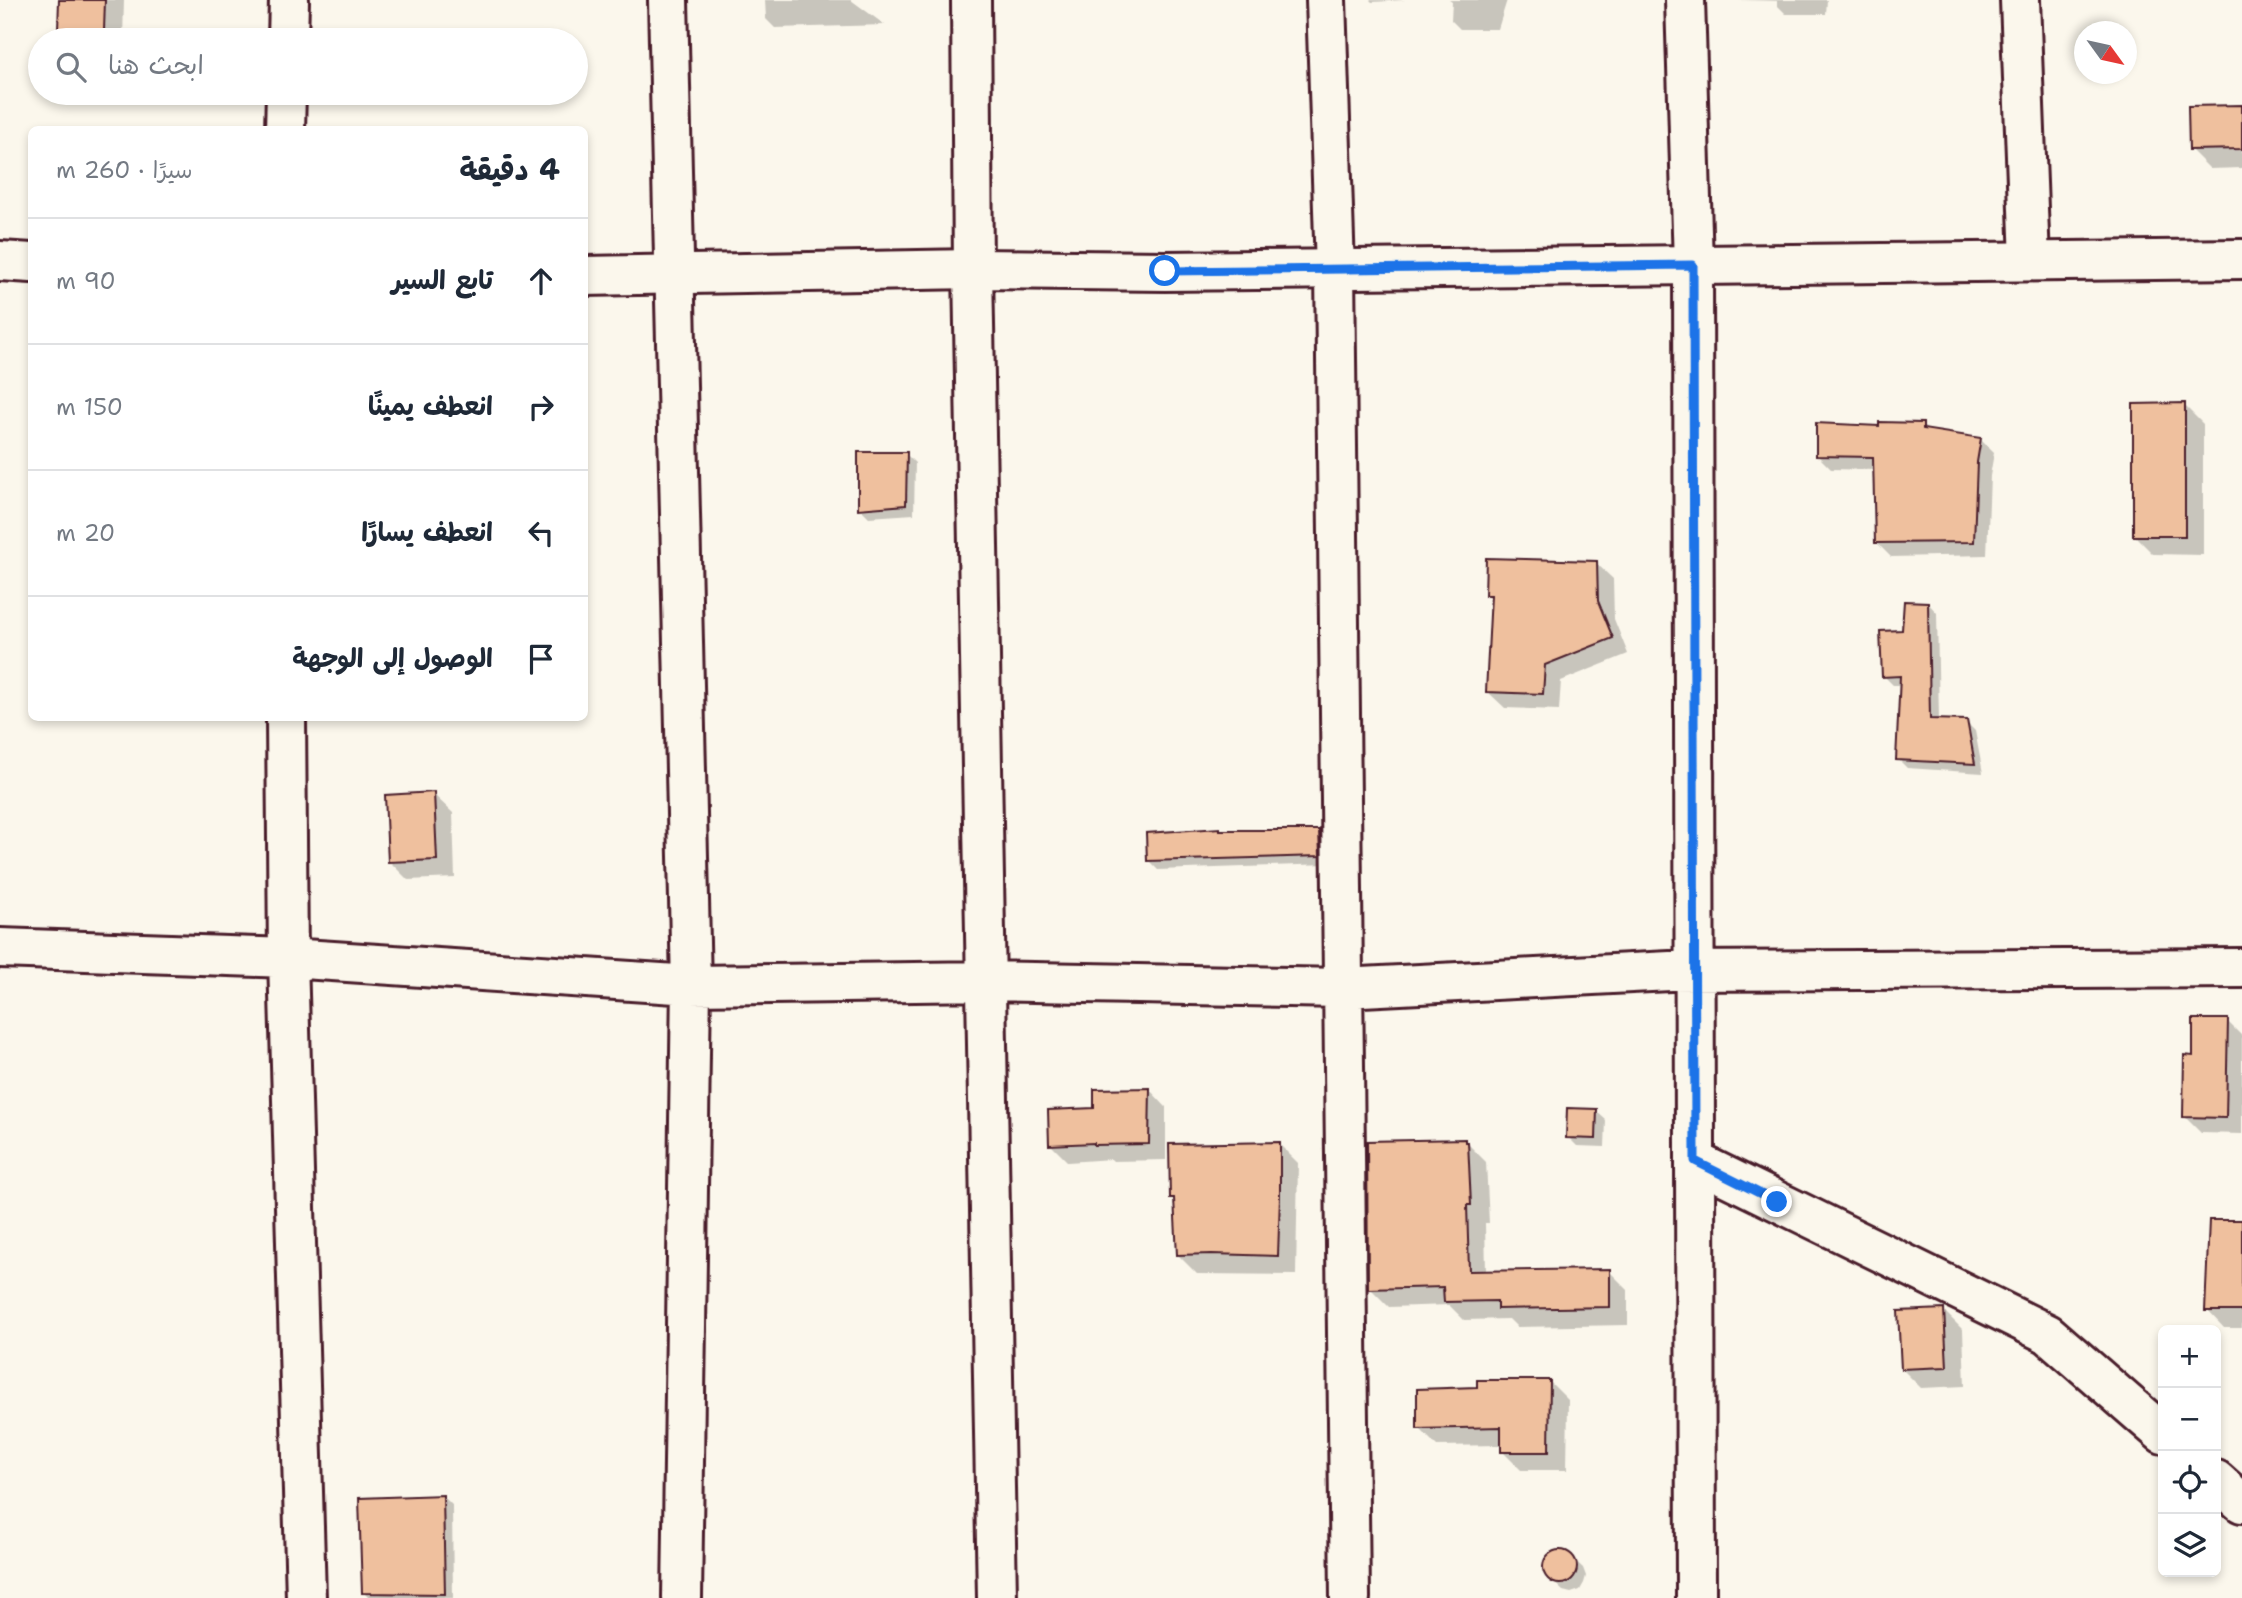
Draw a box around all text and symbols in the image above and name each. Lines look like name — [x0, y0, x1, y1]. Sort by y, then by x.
north arrow — [2074, 21, 2137, 84]
search box — [28, 28, 588, 105]
text: ابحث هنا — [108, 47, 204, 82]
icon: search — [52, 48, 90, 86]
text: 4 دقيقة — [459, 149, 560, 190]
text: سيرًا · 260 m — [56, 155, 193, 185]
route start — [1149, 255, 1180, 286]
text: تابع السير — [391, 262, 493, 297]
icon: ahead — [522, 262, 560, 300]
text: 90 m — [56, 266, 116, 296]
text: انعطف يمينًا — [368, 388, 493, 423]
icon: right — [522, 388, 560, 426]
text: 150 m — [56, 392, 123, 422]
text: انعطف يسارًا — [361, 514, 493, 549]
icon: left — [522, 514, 560, 552]
text: 20 m — [56, 518, 115, 548]
text: الوصول إلى الوجهة — [292, 640, 493, 675]
icon: arrive — [522, 640, 560, 678]
route end — [1761, 1186, 1792, 1217]
map controls — [2158, 1325, 2221, 1577]
button: + — [2158, 1325, 2221, 1388]
button: − — [2158, 1388, 2221, 1451]
button: locate — [2158, 1451, 2221, 1514]
button: layers — [2158, 1514, 2221, 1577]

